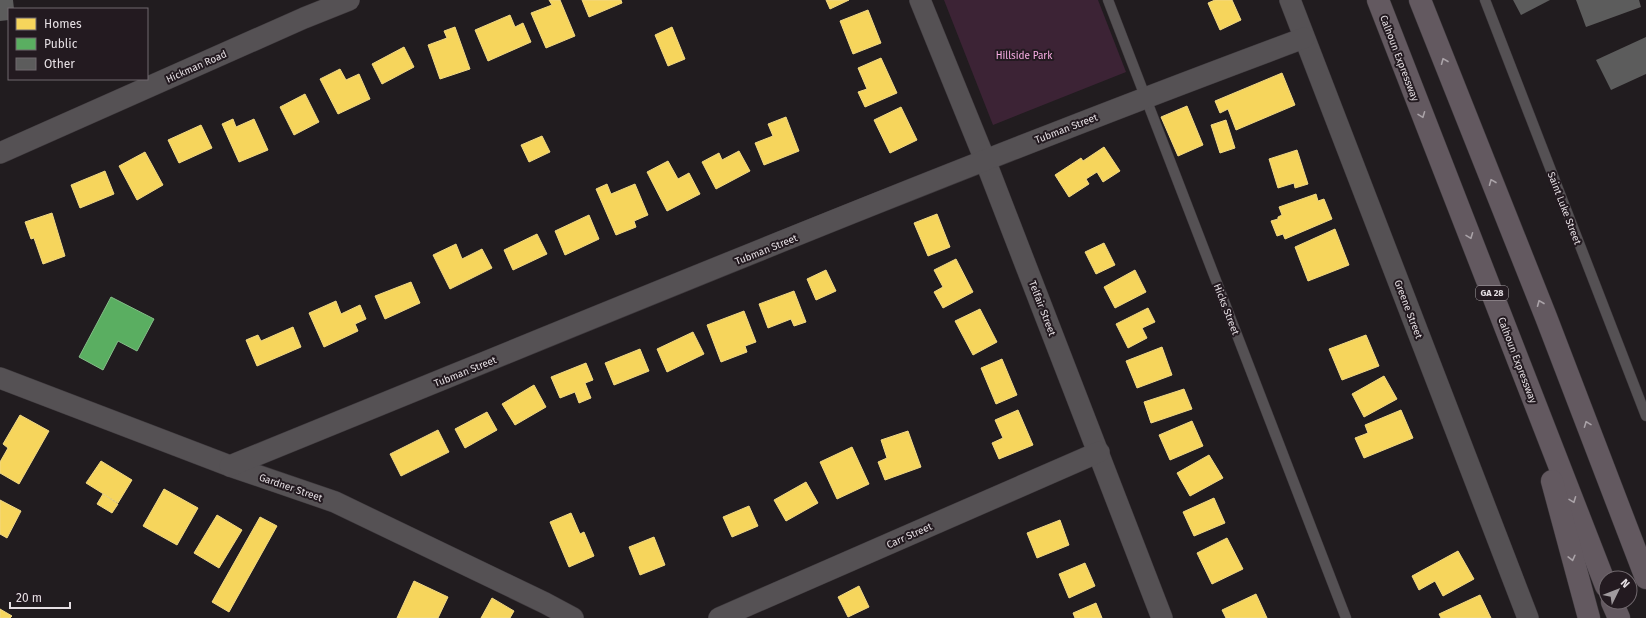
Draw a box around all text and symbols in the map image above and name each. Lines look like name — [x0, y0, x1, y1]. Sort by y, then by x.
legend — [8, 8, 148, 80]
street label: Calhoun Expressway — [1377, 14, 1421, 103]
text: Homes — [44, 17, 82, 31]
text: Public — [44, 37, 78, 51]
street label: Hickman Road — [164, 48, 229, 86]
park label: Hillside Park — [996, 50, 1053, 62]
text: Other — [44, 57, 75, 71]
one-way arrow — [1441, 57, 1449, 64]
street label: Tubman Street — [1033, 111, 1100, 146]
one-way arrow — [1418, 111, 1426, 118]
street label: Saint Luke Street — [1545, 170, 1584, 247]
one-way arrow — [1489, 178, 1497, 185]
street label: Tubman Street — [733, 232, 800, 268]
one-way arrow — [1465, 232, 1473, 239]
street label: Greene Street — [1391, 278, 1425, 341]
street label: Telfair Street — [1026, 279, 1058, 338]
street label: Hicks Street — [1211, 282, 1241, 337]
road number: GA 28 — [1476, 286, 1508, 300]
one-way arrow — [1537, 299, 1545, 306]
street label: Calhoun Expressway — [1495, 316, 1539, 405]
street label: Tubman Street — [432, 354, 499, 390]
one-way arrow — [1583, 420, 1591, 427]
street label: Gardner Street — [257, 471, 324, 505]
one-way arrow — [1568, 497, 1576, 504]
street label: Carr Street — [885, 520, 934, 551]
one-way arrow — [1567, 554, 1576, 561]
north arrow — [1598, 570, 1638, 610]
text: N — [1618, 576, 1632, 591]
scale bar — [10, 584, 70, 610]
text: 20 m — [16, 591, 42, 605]

